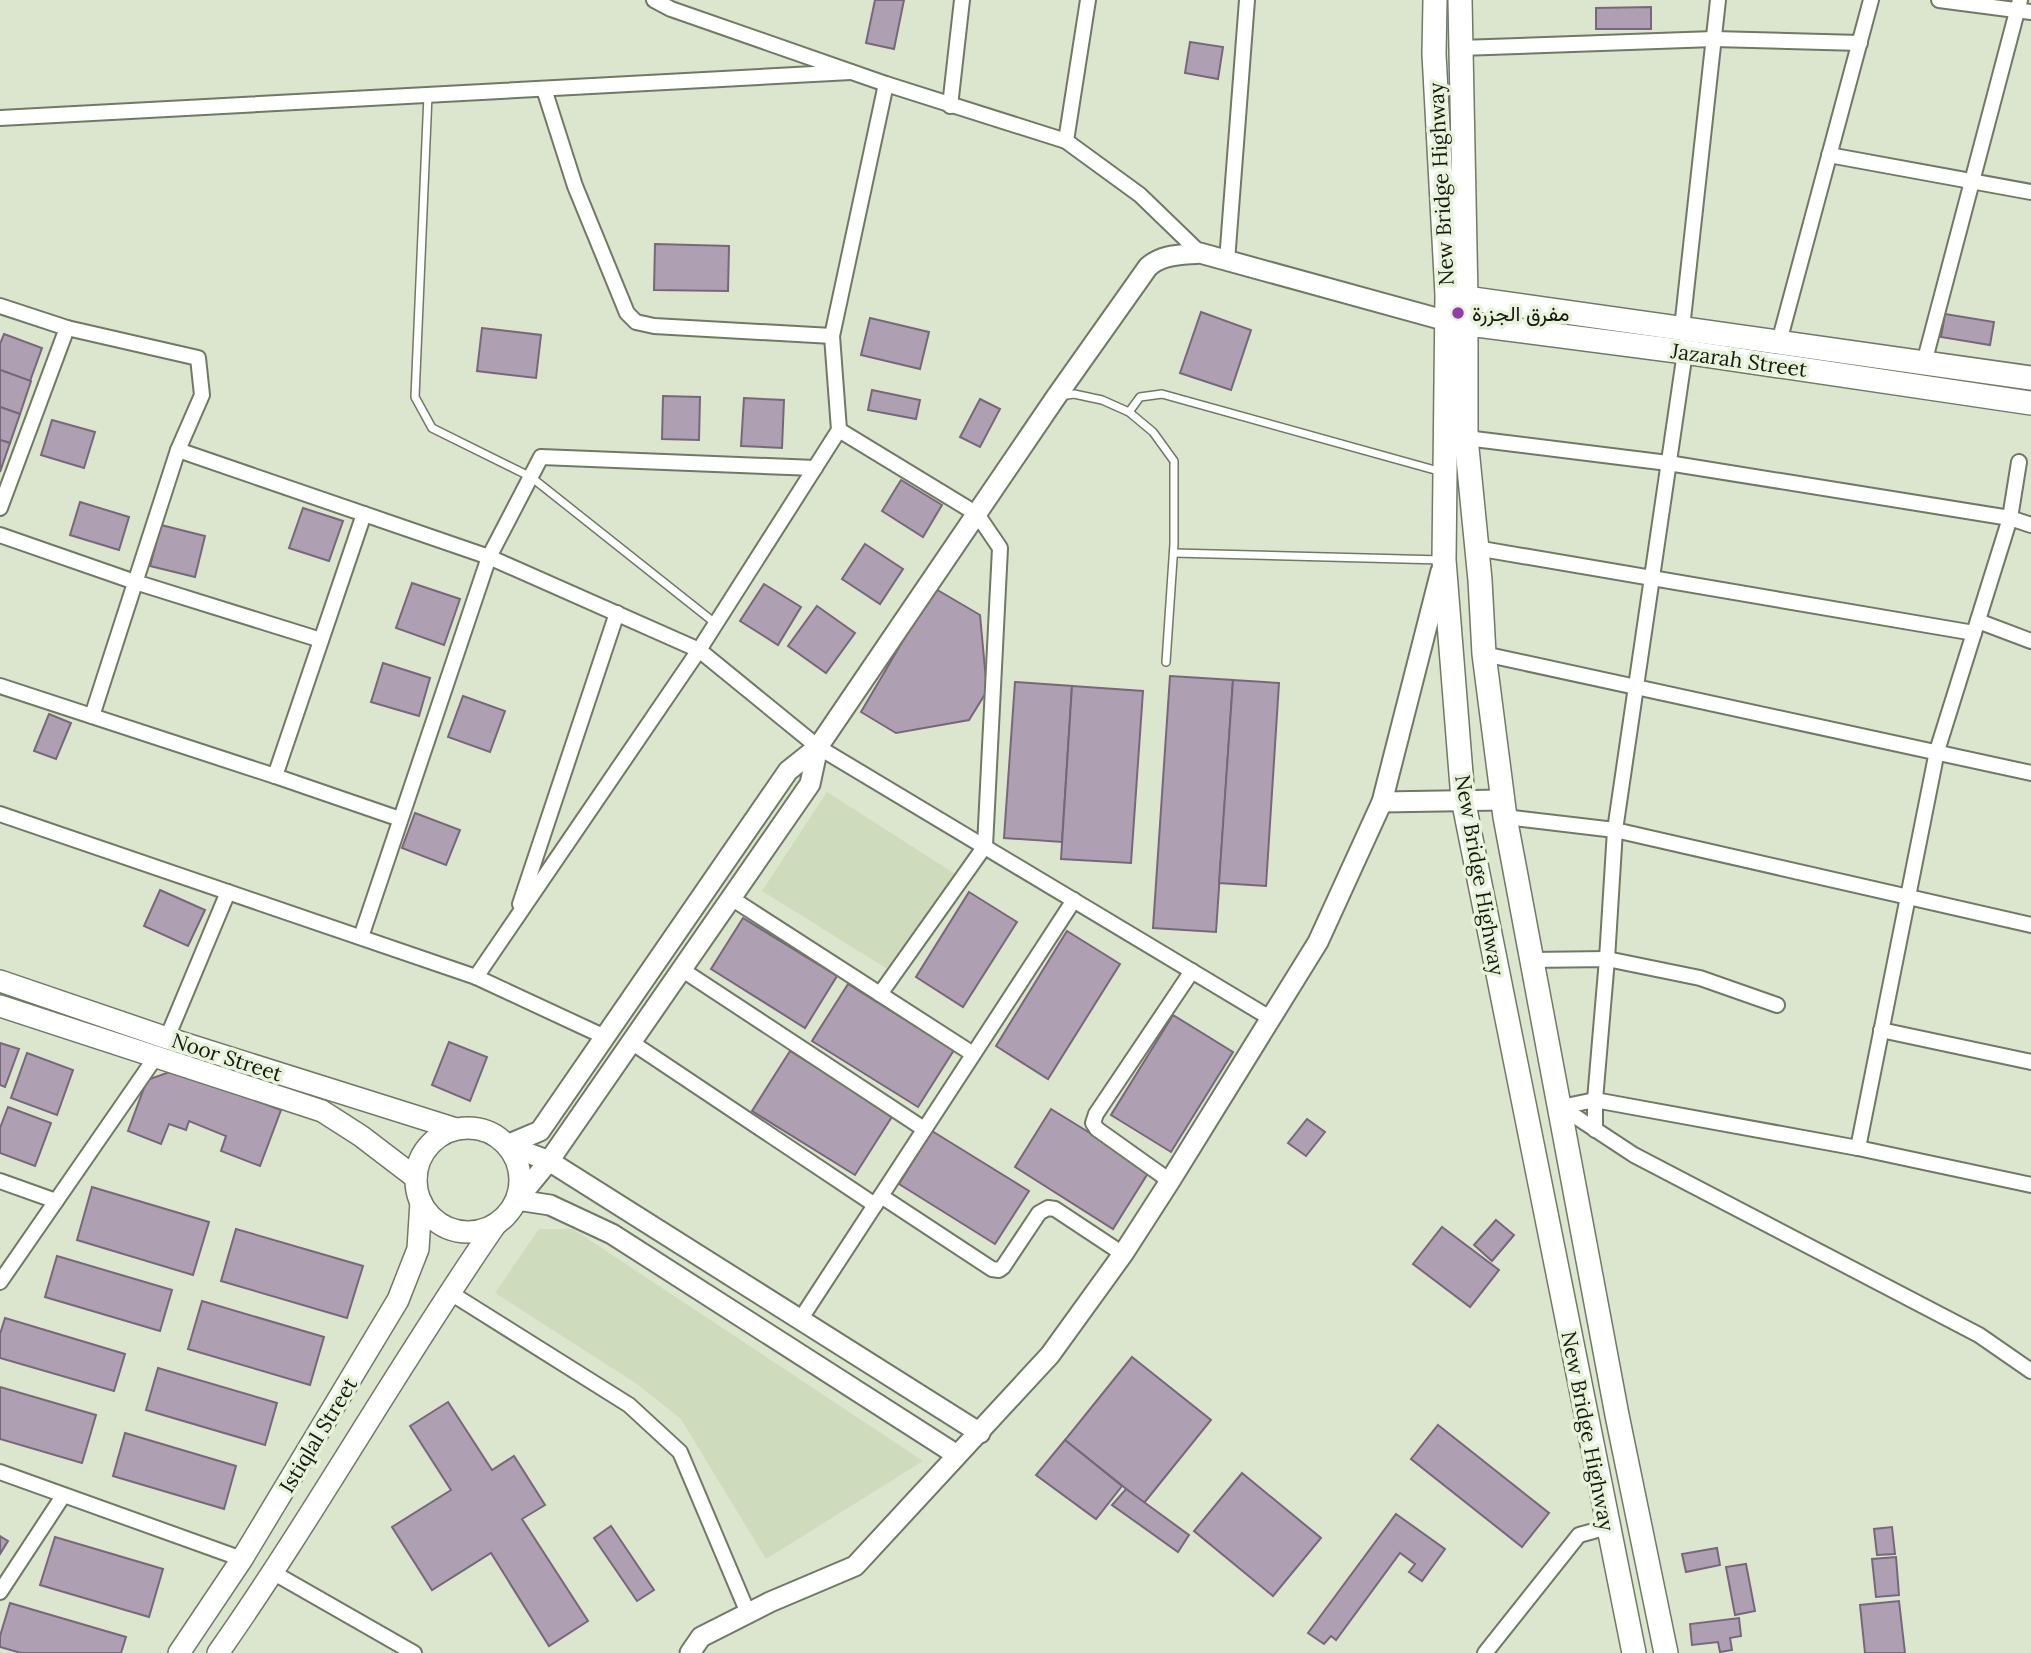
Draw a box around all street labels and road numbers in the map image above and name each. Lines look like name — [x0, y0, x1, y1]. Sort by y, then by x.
street label: New Bridge Highway — [1422, 82, 1460, 286]
street label: Jazarah Street — [1668, 337, 1810, 383]
street label: New Bridge Highway — [1449, 773, 1511, 977]
street label: Noor Street — [168, 1026, 286, 1088]
street label: New Bridge Highway — [1555, 1329, 1621, 1533]
street label: Istiqlal Street — [273, 1372, 364, 1498]

